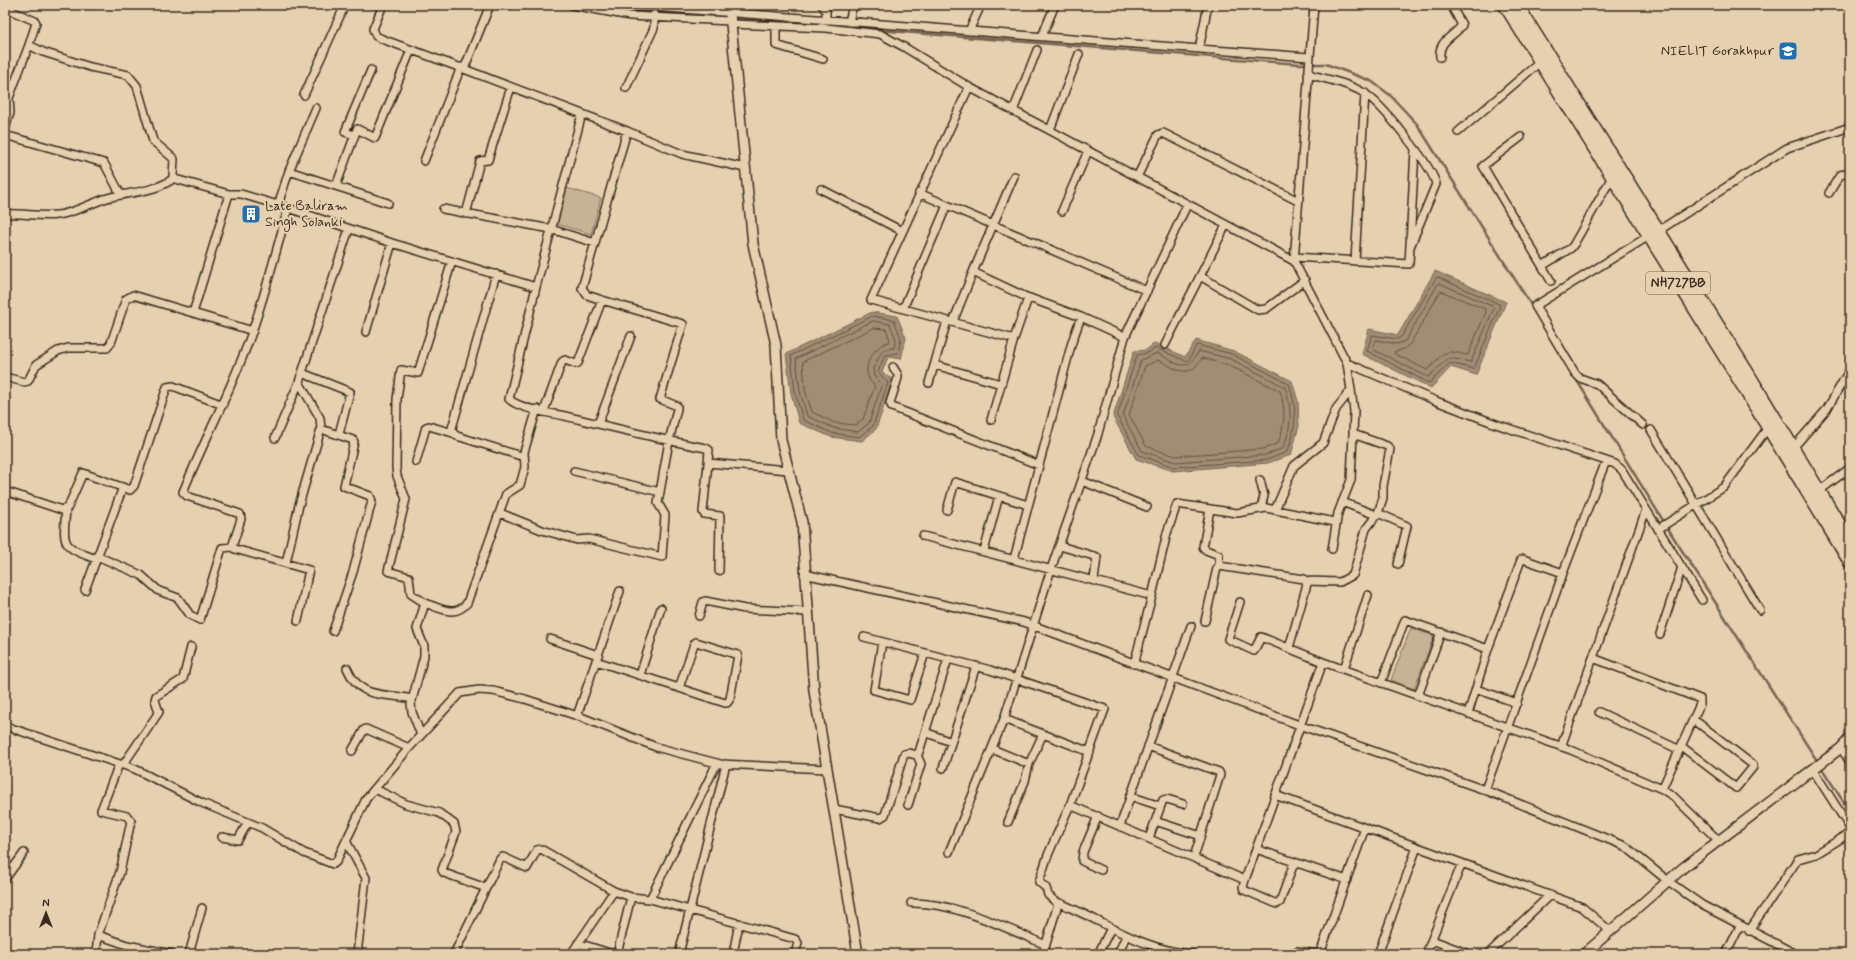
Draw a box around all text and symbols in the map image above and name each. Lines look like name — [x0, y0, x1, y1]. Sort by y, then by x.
school or university icon: NIELIT Gorakhpur — [1777, 40, 1799, 62]
place label: NIELIT Gorakhpur — [1661, 42, 1774, 60]
place label: Late Baliram Singh Solanki — [265, 197, 348, 232]
building icon: Late Baliram Singh Solanki — [240, 203, 262, 225]
road number: NH727BB — [1646, 272, 1710, 294]
north arrow — [26, 893, 66, 933]
text: N — [42, 897, 50, 911]

